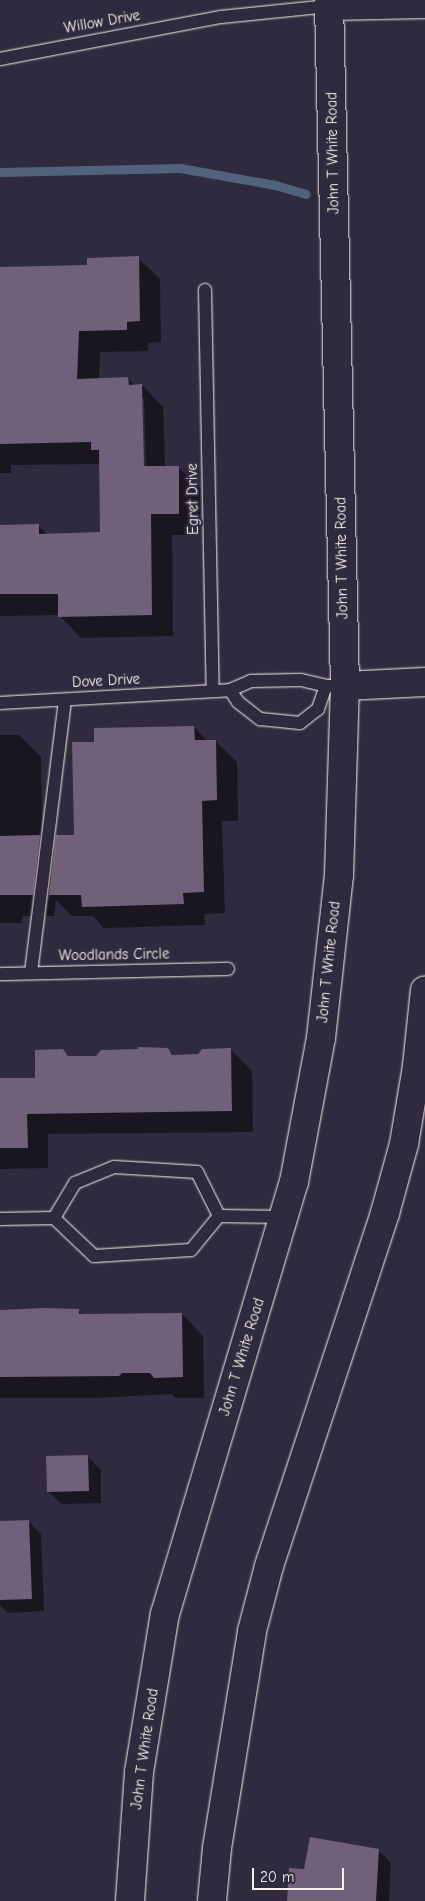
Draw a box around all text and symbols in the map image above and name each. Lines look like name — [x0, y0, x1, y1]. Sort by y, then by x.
street label: Willow Drive — [62, 6, 142, 38]
street label: John T White Road — [323, 92, 343, 214]
street label: Egret Drive — [183, 463, 203, 535]
street label: John T White Road — [332, 497, 352, 619]
street label: Dove Drive — [72, 670, 140, 692]
street label: John T White Road — [314, 900, 344, 1024]
street label: Woodlands Circle — [58, 945, 170, 965]
street label: John T White Road — [216, 1296, 268, 1418]
street label: John T White Road — [128, 1687, 162, 1811]
scale bar — [255, 1858, 348, 1890]
text: 20 m — [260, 1868, 294, 1886]

